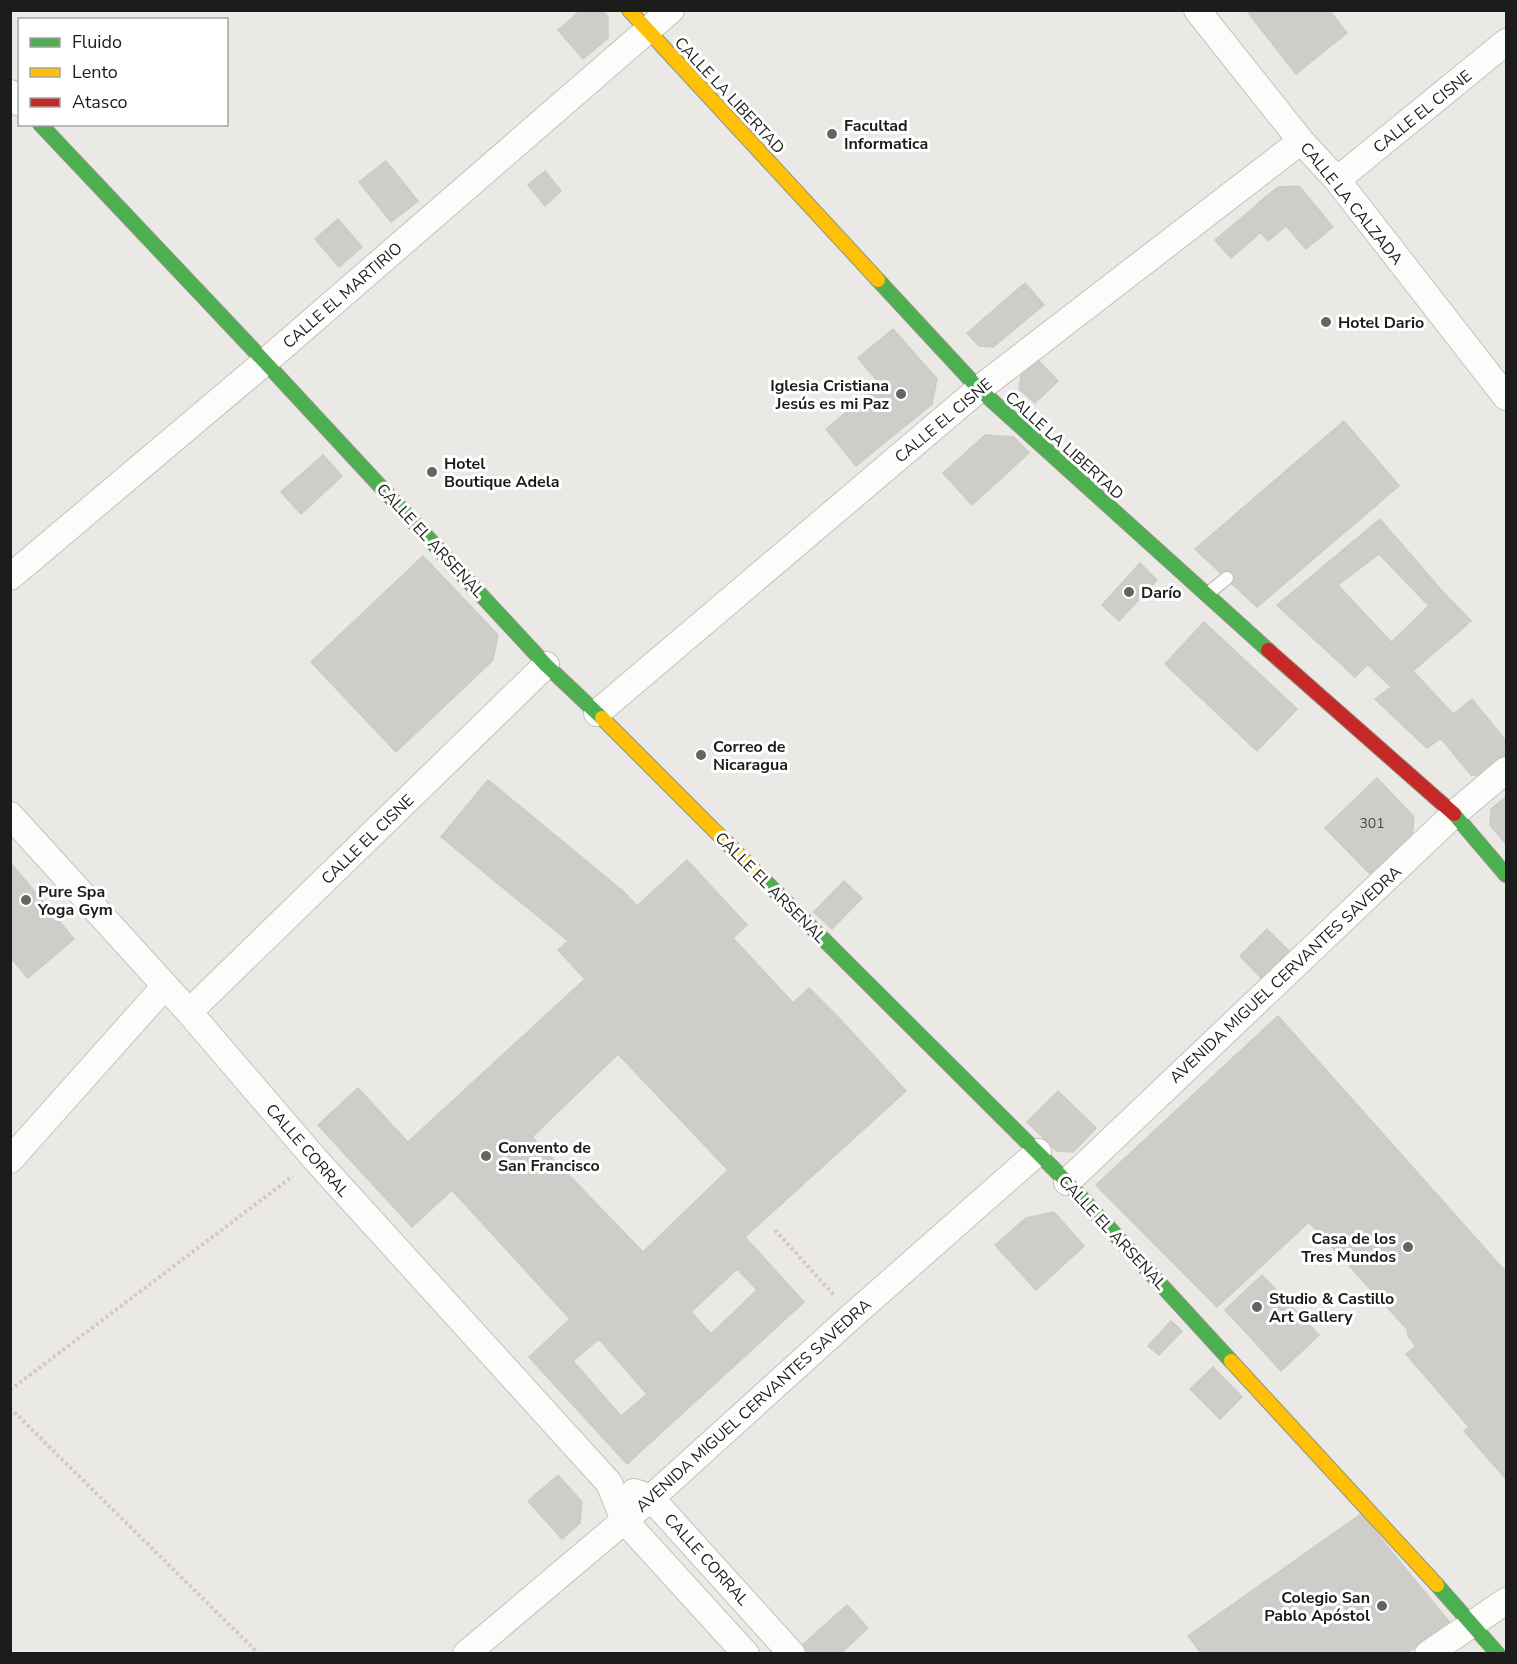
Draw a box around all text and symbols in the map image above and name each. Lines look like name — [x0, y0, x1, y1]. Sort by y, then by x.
legend — [18, 18, 228, 126]
text: Fluido — [72, 30, 122, 54]
street label: CALLE LA LIBERTAD — [669, 32, 789, 159]
text: Lento — [72, 60, 118, 84]
street label: CALLE EL CISNE — [1369, 65, 1477, 158]
text: Atasco — [72, 90, 128, 114]
place label: Facultad Informatica — [844, 115, 928, 155]
marker: Facultad Informatica — [825, 127, 839, 141]
street label: CALLE LA CALZADA — [1295, 138, 1408, 270]
street label: CALLE EL MARTIRIO — [278, 238, 407, 354]
place label: Hotel Dario — [1338, 312, 1424, 334]
marker: Hotel Dario — [1319, 315, 1333, 329]
street label: CALLE EL CISNE — [890, 373, 997, 468]
place label: Iglesia Cristiana Jesús es mi Paz — [770, 375, 889, 415]
marker: Iglesia Cristiana Jesús es mi Paz — [894, 387, 908, 401]
street label: CALLE LA LIBERTAD — [1000, 387, 1128, 505]
place label: Hotel Boutique Adela — [444, 453, 560, 493]
marker: Hotel Boutique Adela — [425, 465, 439, 479]
street label: CALLE EL ARSENAL — [371, 479, 489, 603]
place label: Darío — [1141, 582, 1182, 604]
marker: Darío — [1122, 585, 1136, 599]
place label: Correo de Nicaragua — [713, 736, 788, 776]
marker: Correo de Nicaragua — [694, 748, 708, 762]
street label: CALLE EL CISNE — [317, 790, 419, 890]
house number: 301 — [1359, 814, 1385, 833]
street label: CALLE EL ARSENAL — [710, 827, 831, 948]
street label: AVENIDA MIGUEL CERVANTES SAVEDRA — [1165, 861, 1407, 1088]
place label: Pure Spa Yoga Gym — [37, 881, 113, 921]
marker: Pure Spa Yoga Gym — [19, 893, 33, 907]
street label: CALLE CORRAL — [260, 1099, 354, 1202]
place label: Convento de San Francisco — [498, 1137, 600, 1177]
marker: Convento de San Francisco — [479, 1149, 493, 1163]
street label: CALLE EL ARSENAL — [1053, 1171, 1171, 1295]
place label: Casa de los Tres Mundos — [1301, 1228, 1396, 1268]
marker: Casa de los Tres Mundos — [1401, 1240, 1415, 1254]
place label: Studio & Castillo Art Gallery — [1269, 1288, 1394, 1328]
street label: AVENIDA MIGUEL CERVANTES SAVEDRA — [631, 1294, 876, 1518]
marker: Studio & Castillo Art Gallery — [1250, 1300, 1264, 1314]
street label: CALLE CORRAL — [659, 1509, 754, 1611]
place label: Colegio San Pablo Apóstol — [1264, 1587, 1370, 1627]
marker: Colegio San Pablo Apóstol — [1375, 1599, 1389, 1613]

